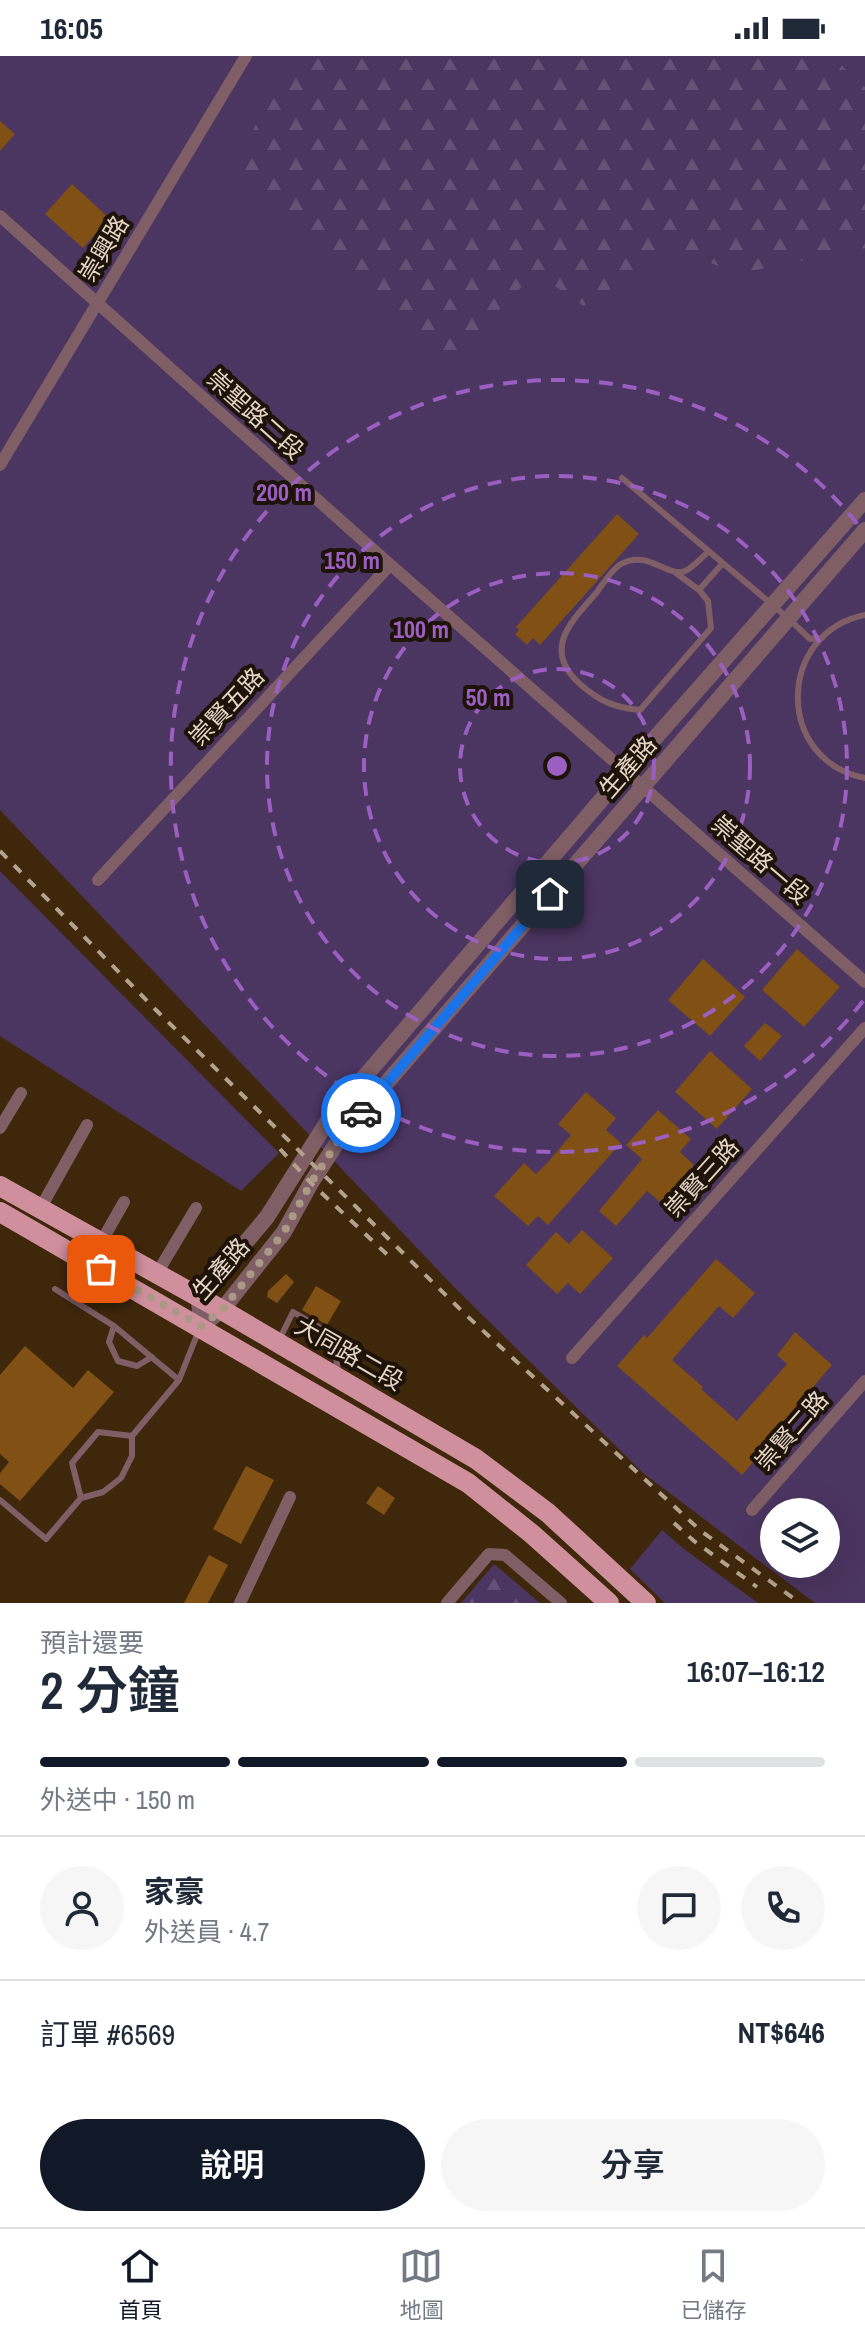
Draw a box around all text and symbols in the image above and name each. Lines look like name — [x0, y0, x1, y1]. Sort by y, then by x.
text: 16:05 — [40, 8, 103, 48]
street label: 崇興路 — [71, 209, 135, 288]
street label: 崇聖路二段 — [200, 362, 311, 466]
text: 200 m — [256, 476, 312, 508]
text: 150 m — [324, 544, 380, 576]
text: 100 m — [393, 613, 449, 645]
street label: 崇賢五路 — [182, 660, 271, 752]
text: 50 m — [466, 681, 510, 713]
street label: 生產路 — [592, 729, 663, 804]
centre of rings — [543, 752, 571, 780]
street label: 崇聖路一段 — [705, 808, 816, 911]
pin — [516, 860, 584, 928]
icon: home — [528, 872, 572, 916]
courier — [321, 1073, 401, 1153]
icon: car — [339, 1091, 383, 1135]
street label: 崇賢三路 — [657, 1131, 745, 1224]
street label: 生產路 — [185, 1231, 256, 1306]
pin — [67, 1235, 135, 1303]
icon: bag — [79, 1247, 123, 1291]
street label: 大同路二段 — [290, 1309, 409, 1397]
street label: 崇賢二路 — [748, 1384, 835, 1477]
map controls — [760, 1498, 840, 1578]
button: layers — [760, 1498, 840, 1578]
text: 預計還要 — [40, 1625, 144, 1660]
text: 16:07–16:12 — [686, 1651, 825, 1691]
text: 2 分鐘 — [40, 1655, 180, 1725]
text: 外送中 · 150 m — [40, 1782, 195, 1817]
button: person — [40, 1866, 124, 1950]
button: chat — [637, 1866, 721, 1950]
button: phone — [741, 1866, 825, 1950]
text: 家豪 — [144, 1871, 204, 1911]
text: 外送員 · 4.7 — [144, 1914, 269, 1949]
text: NT$646 — [737, 2012, 825, 2052]
text: 訂單 #6569 — [40, 2014, 175, 2054]
button: 說明 — [40, 2119, 425, 2211]
button: 分享 — [441, 2119, 825, 2211]
tab: 首頁 — [118, 2244, 163, 2325]
tab: 地圖 — [399, 2244, 444, 2325]
tab: 已儲存 — [680, 2244, 747, 2325]

